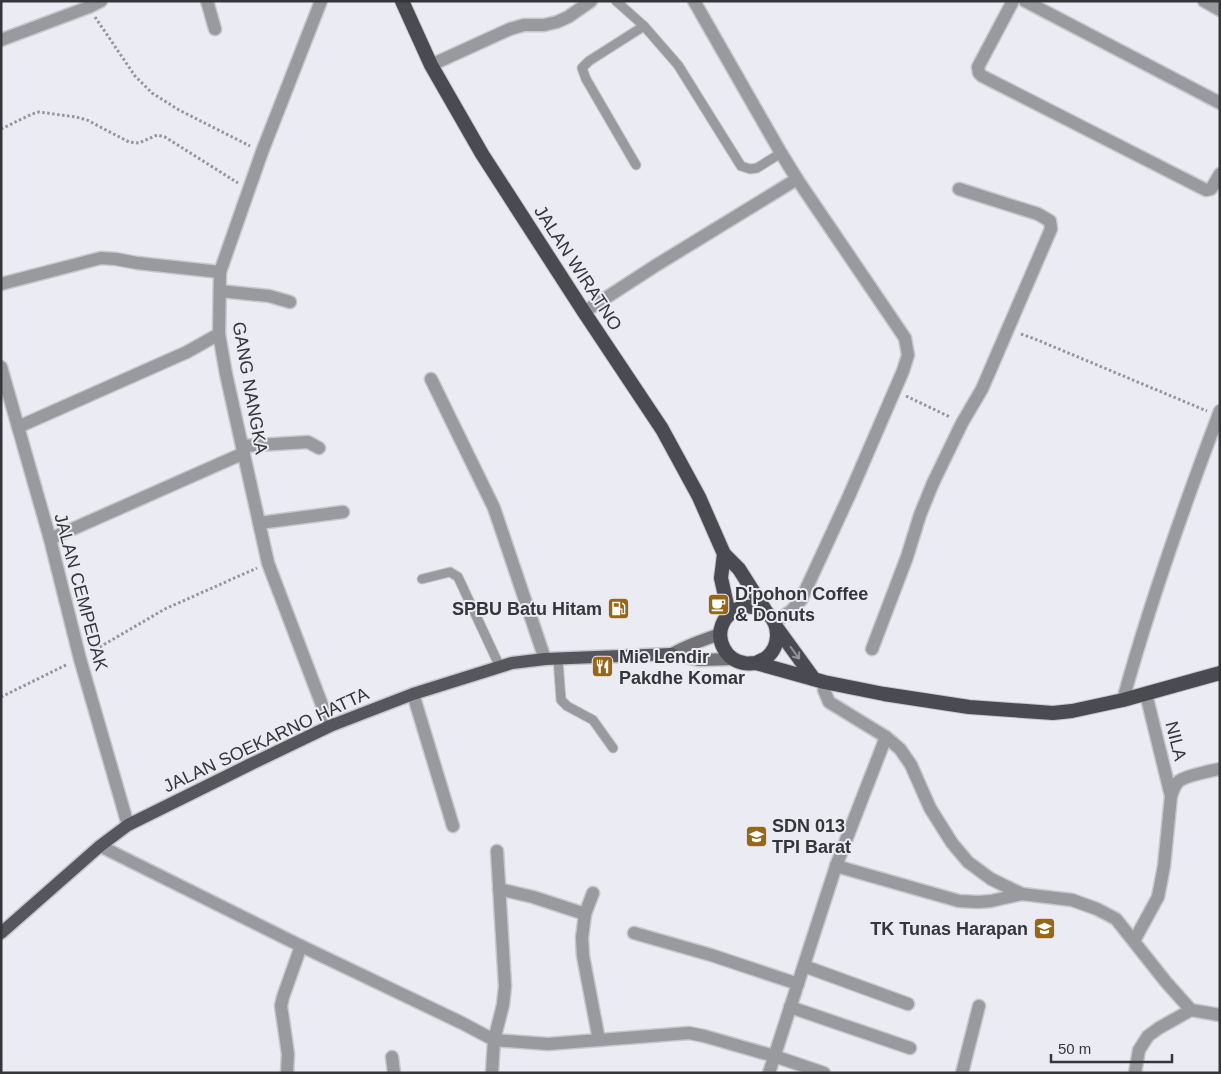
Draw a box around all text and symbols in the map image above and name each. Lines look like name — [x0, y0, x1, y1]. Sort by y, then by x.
street label: JALAN WIRATNO — [530, 202, 626, 334]
street label: GANG NANGKA — [229, 320, 271, 456]
street label: JALAN CEMPEDAK — [50, 511, 112, 673]
place label: D'pohon Coffee & Donuts — [735, 584, 868, 625]
cafe icon: D'pohon Coffee & Donuts — [707, 592, 731, 616]
fuel station icon: SPBU Batu Hitam — [606, 597, 630, 621]
place label: SPBU Batu Hitam — [452, 599, 602, 619]
one-way arrow — [790, 646, 800, 660]
place label: Mie Lendir Pakdhe Komar — [619, 647, 745, 688]
restaurant icon: Mie Lendir Pakdhe Komar — [591, 655, 615, 679]
street label: JALAN SOEKARNO HATTA — [160, 684, 372, 796]
street label: NILA — [1161, 719, 1191, 763]
place label: SDN 013 TPI Barat — [772, 816, 851, 857]
school or university icon: SDN 013 TPI Barat — [744, 824, 768, 848]
school or university icon: TK Tunas Harapan — [1032, 917, 1056, 941]
place label: TK Tunas Harapan — [870, 919, 1028, 939]
scale bar — [1051, 1032, 1172, 1064]
text: 50 m — [1058, 1040, 1091, 1057]

